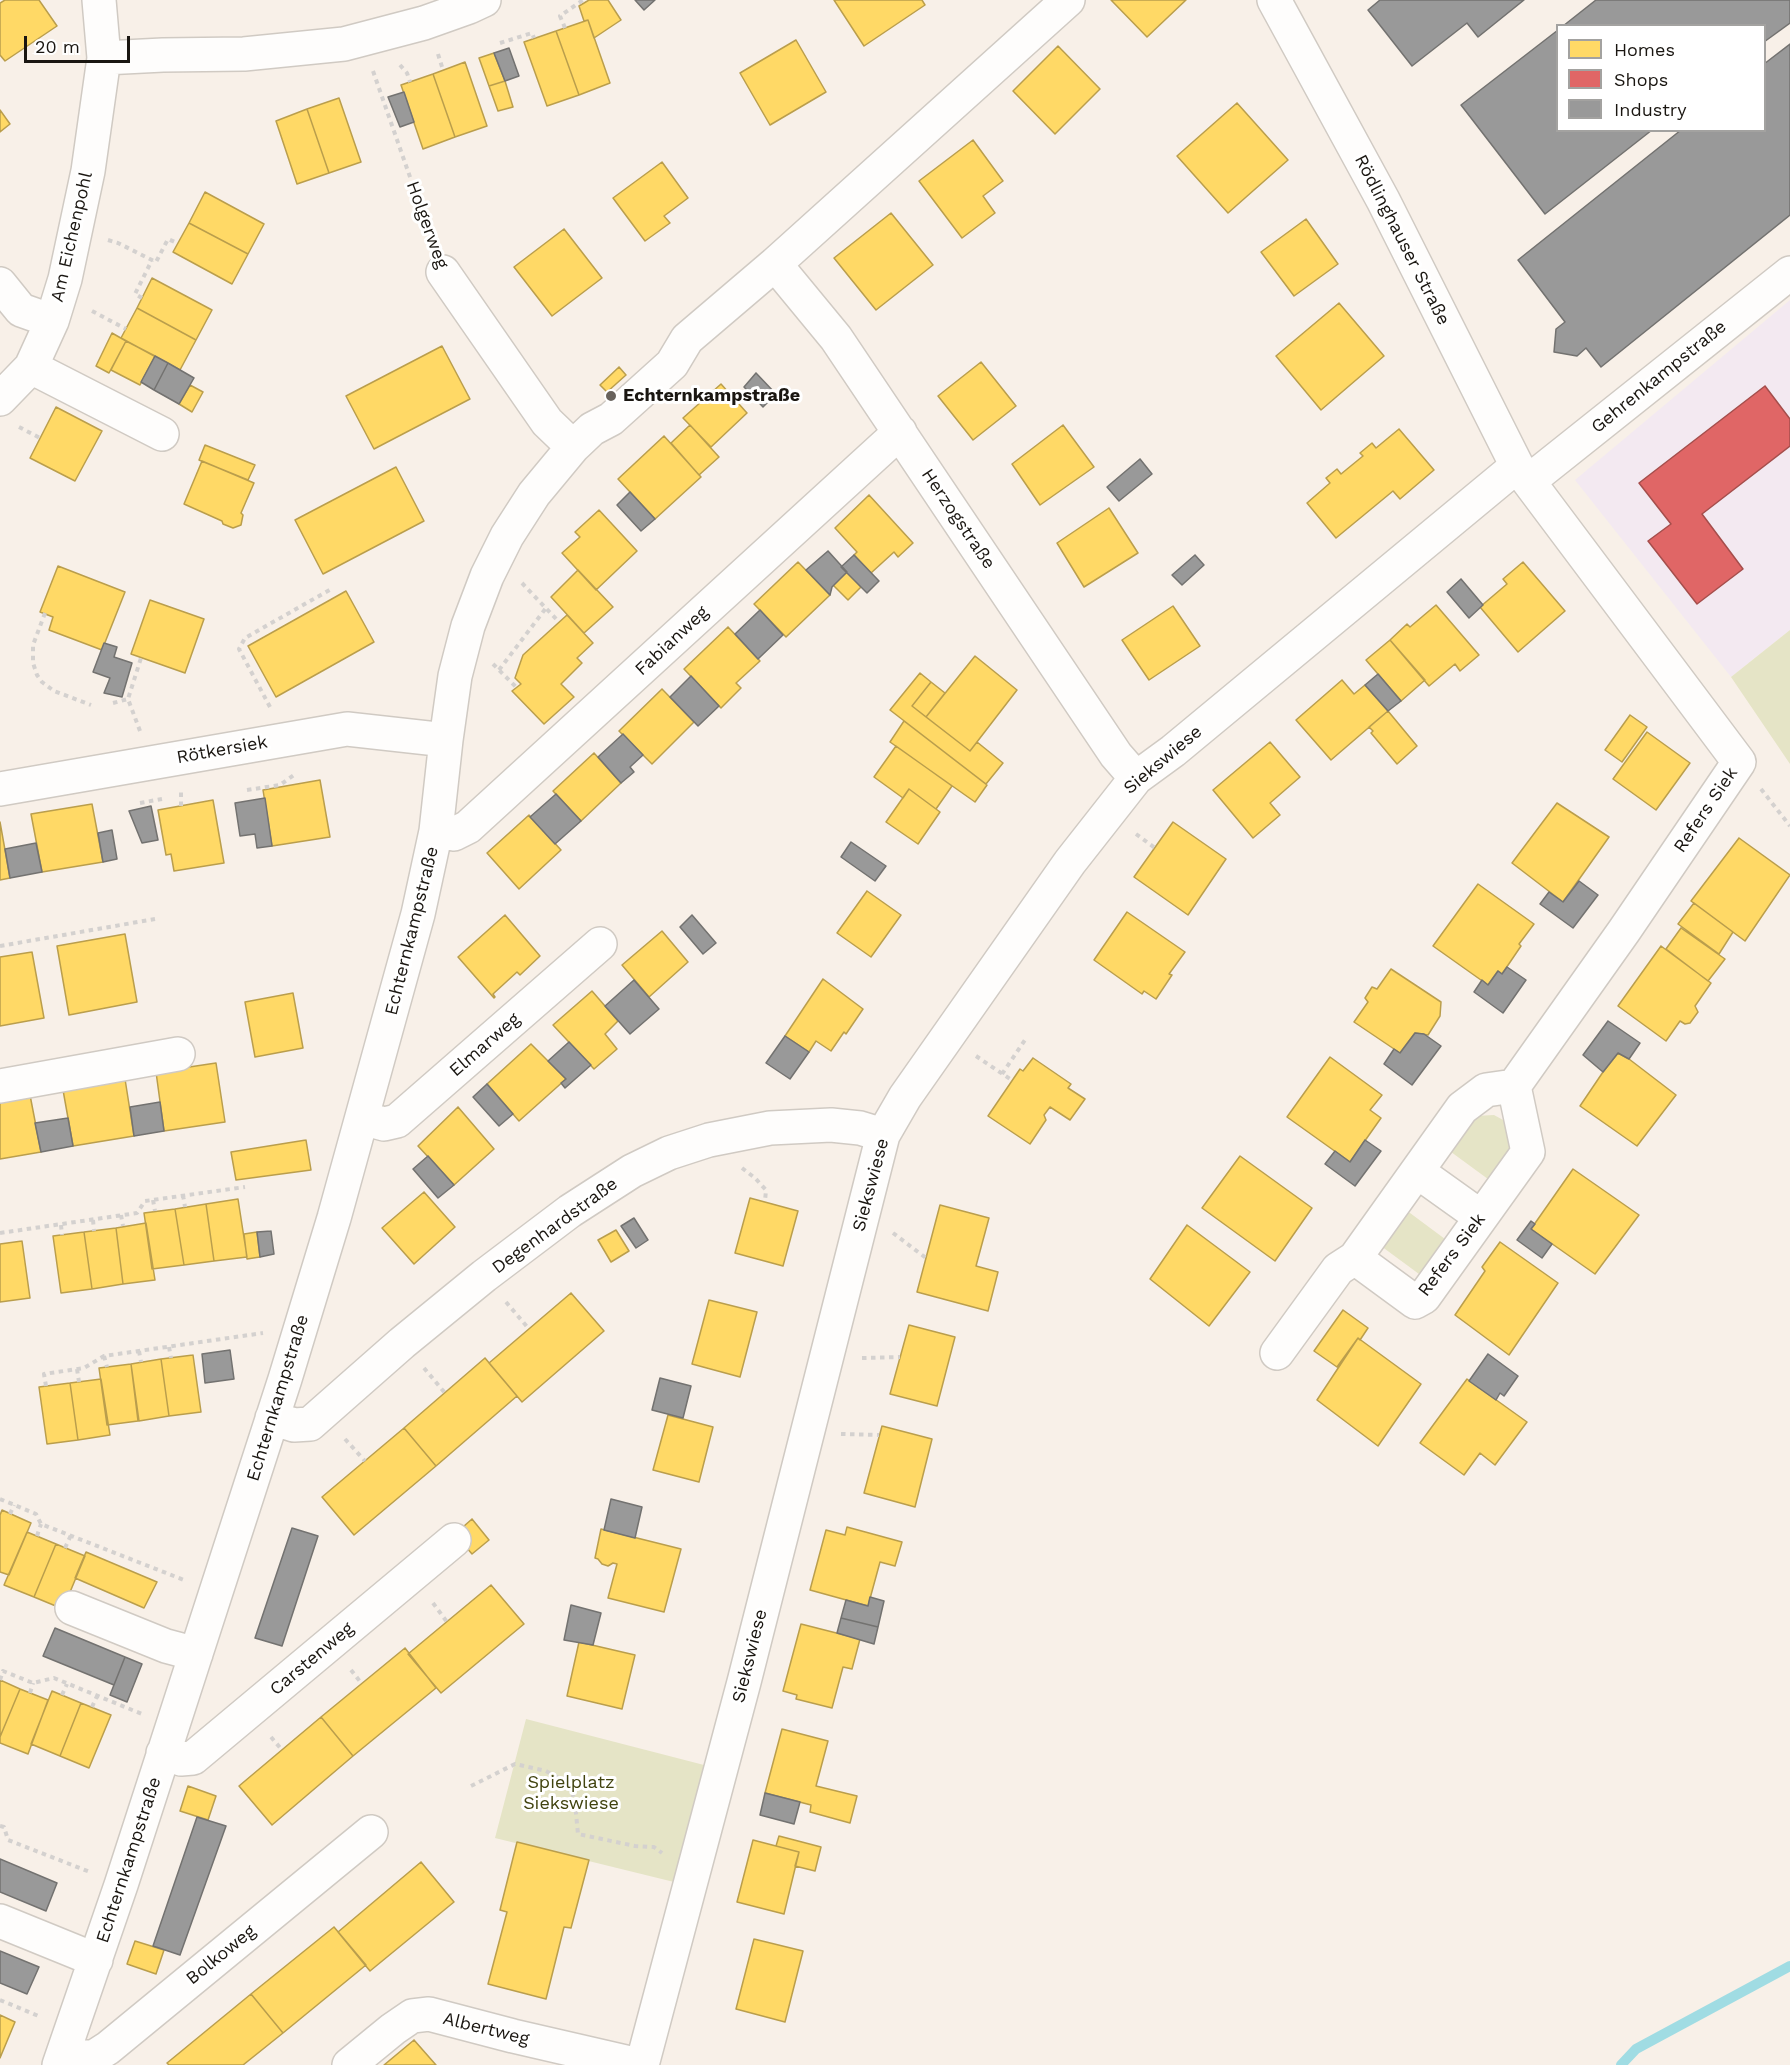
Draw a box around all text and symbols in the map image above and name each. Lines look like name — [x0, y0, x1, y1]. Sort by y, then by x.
scale bar — [27, 24, 134, 62]
legend — [1556, 24, 1766, 132]
text: 20 m — [35, 36, 80, 57]
text: Homes — [1614, 39, 1675, 60]
text: Shops — [1614, 69, 1668, 90]
text: Industry — [1614, 99, 1686, 120]
street label: Rödlinghauser Straße — [1350, 151, 1454, 329]
street label: Am Eichenpohl — [47, 170, 97, 304]
street label: Holgerweg — [401, 178, 453, 272]
street label: Gehrenkampstraße — [1587, 316, 1731, 438]
place label: Echternkampstraße — [623, 385, 800, 407]
marker: Echternkampstraße — [604, 389, 618, 403]
street label: Herzogstraße — [916, 465, 1000, 573]
street label: Fabianweg — [631, 602, 713, 680]
street label: Siekswiese — [1119, 721, 1207, 799]
street label: Rötkersiek — [175, 731, 269, 769]
street label: Refers Siek — [1669, 763, 1743, 857]
street label: Echternkampstraße — [381, 844, 443, 1018]
street label: Elmarweg — [445, 1009, 525, 1081]
street label: Siekswiese — [848, 1136, 894, 1234]
street label: Degenhardstraße — [488, 1173, 622, 1279]
street label: Refers Siek — [1414, 1209, 1490, 1301]
street label: Echternkampstraße — [242, 1312, 314, 1484]
street label: Siekswiese — [728, 1607, 772, 1705]
street label: Carstenweg — [266, 1618, 358, 1700]
park label: Spielplatz Siekswiese — [523, 1772, 619, 1814]
street label: Echternkampstraße — [92, 1774, 166, 1946]
street label: Bolkoweg — [182, 1920, 260, 1990]
street label: Albertweg — [441, 2008, 531, 2050]

